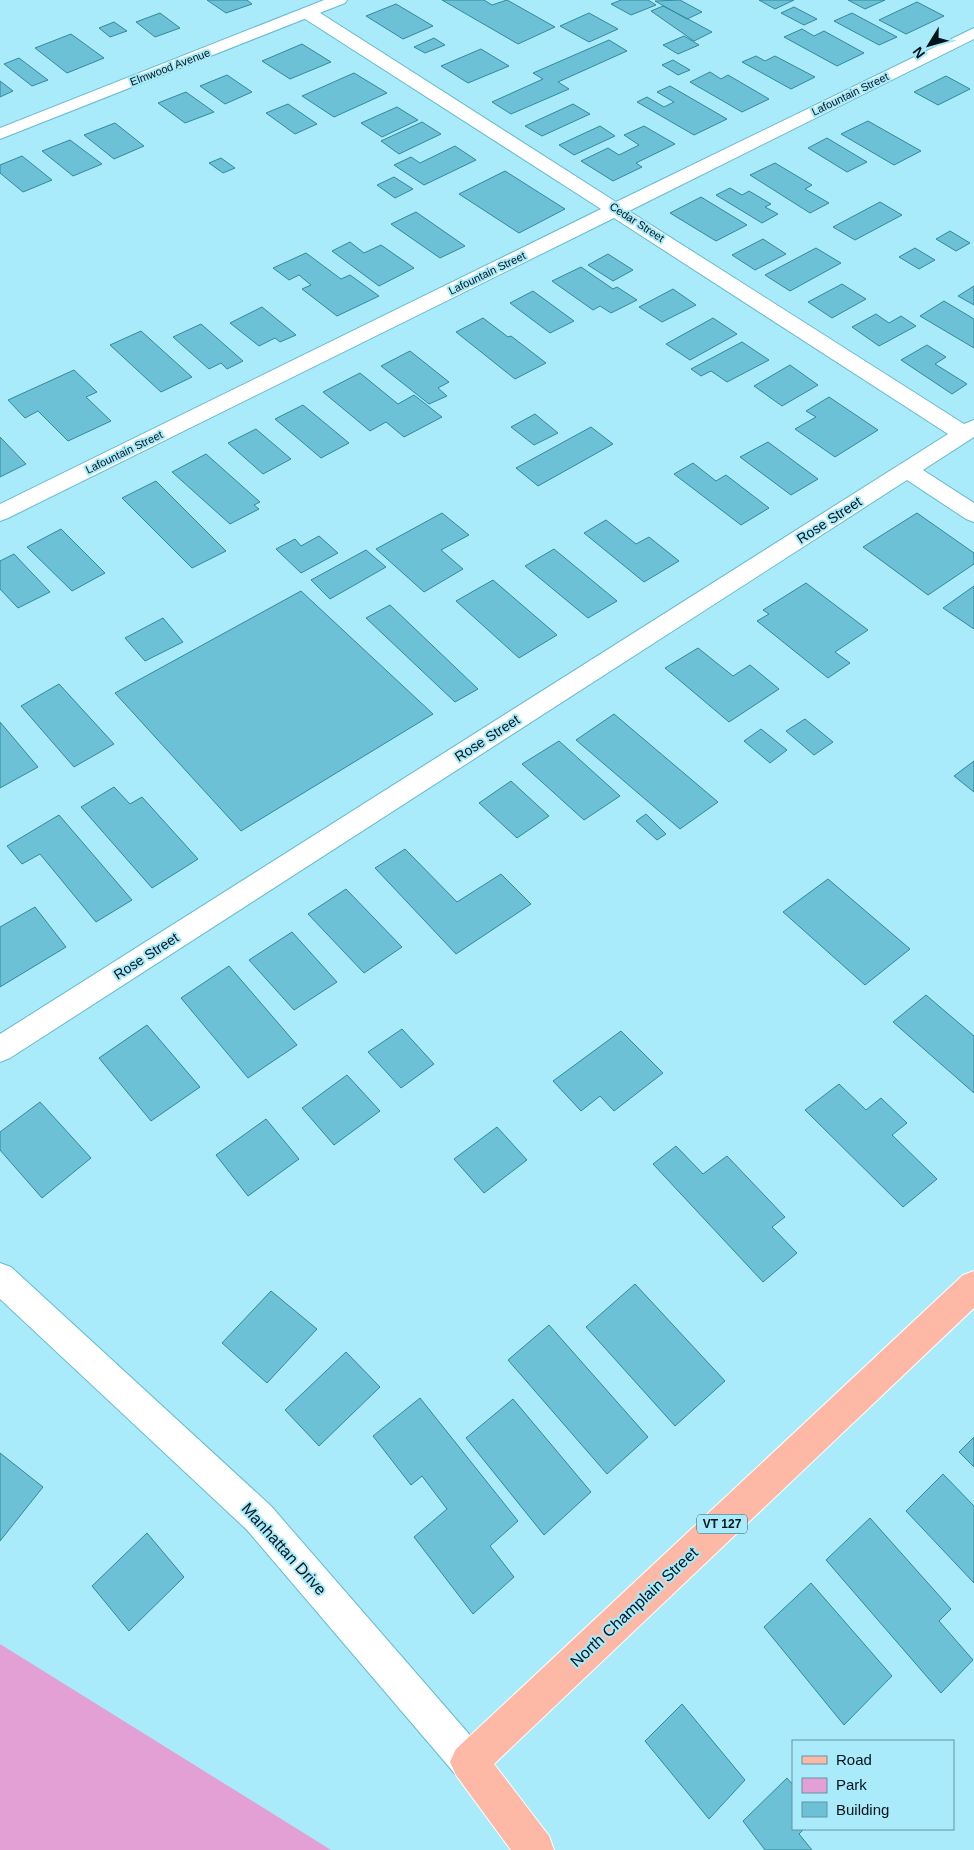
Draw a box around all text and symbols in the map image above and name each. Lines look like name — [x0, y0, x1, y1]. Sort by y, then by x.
north arrow — [904, 20, 954, 70]
text: N — [909, 44, 928, 62]
street label: Elmwood Avenue — [128, 46, 212, 88]
street label: Lafountain Street — [810, 70, 890, 118]
street label: Cedar Street — [608, 200, 666, 244]
street label: Lafountain Street — [447, 249, 527, 297]
street label: Lafountain Street — [84, 428, 164, 476]
street label: Rose Street — [794, 493, 864, 547]
street label: Rose Street — [452, 711, 522, 765]
street label: Rose Street — [111, 929, 181, 983]
street label: Manhattan Drive — [238, 1500, 330, 1598]
road number: VT 127 — [697, 1515, 747, 1534]
street label: North Champlain Street — [567, 1543, 701, 1670]
legend — [792, 1740, 954, 1830]
text: Road — [836, 1751, 872, 1768]
text: Park — [836, 1776, 867, 1793]
text: Building — [836, 1801, 889, 1818]

